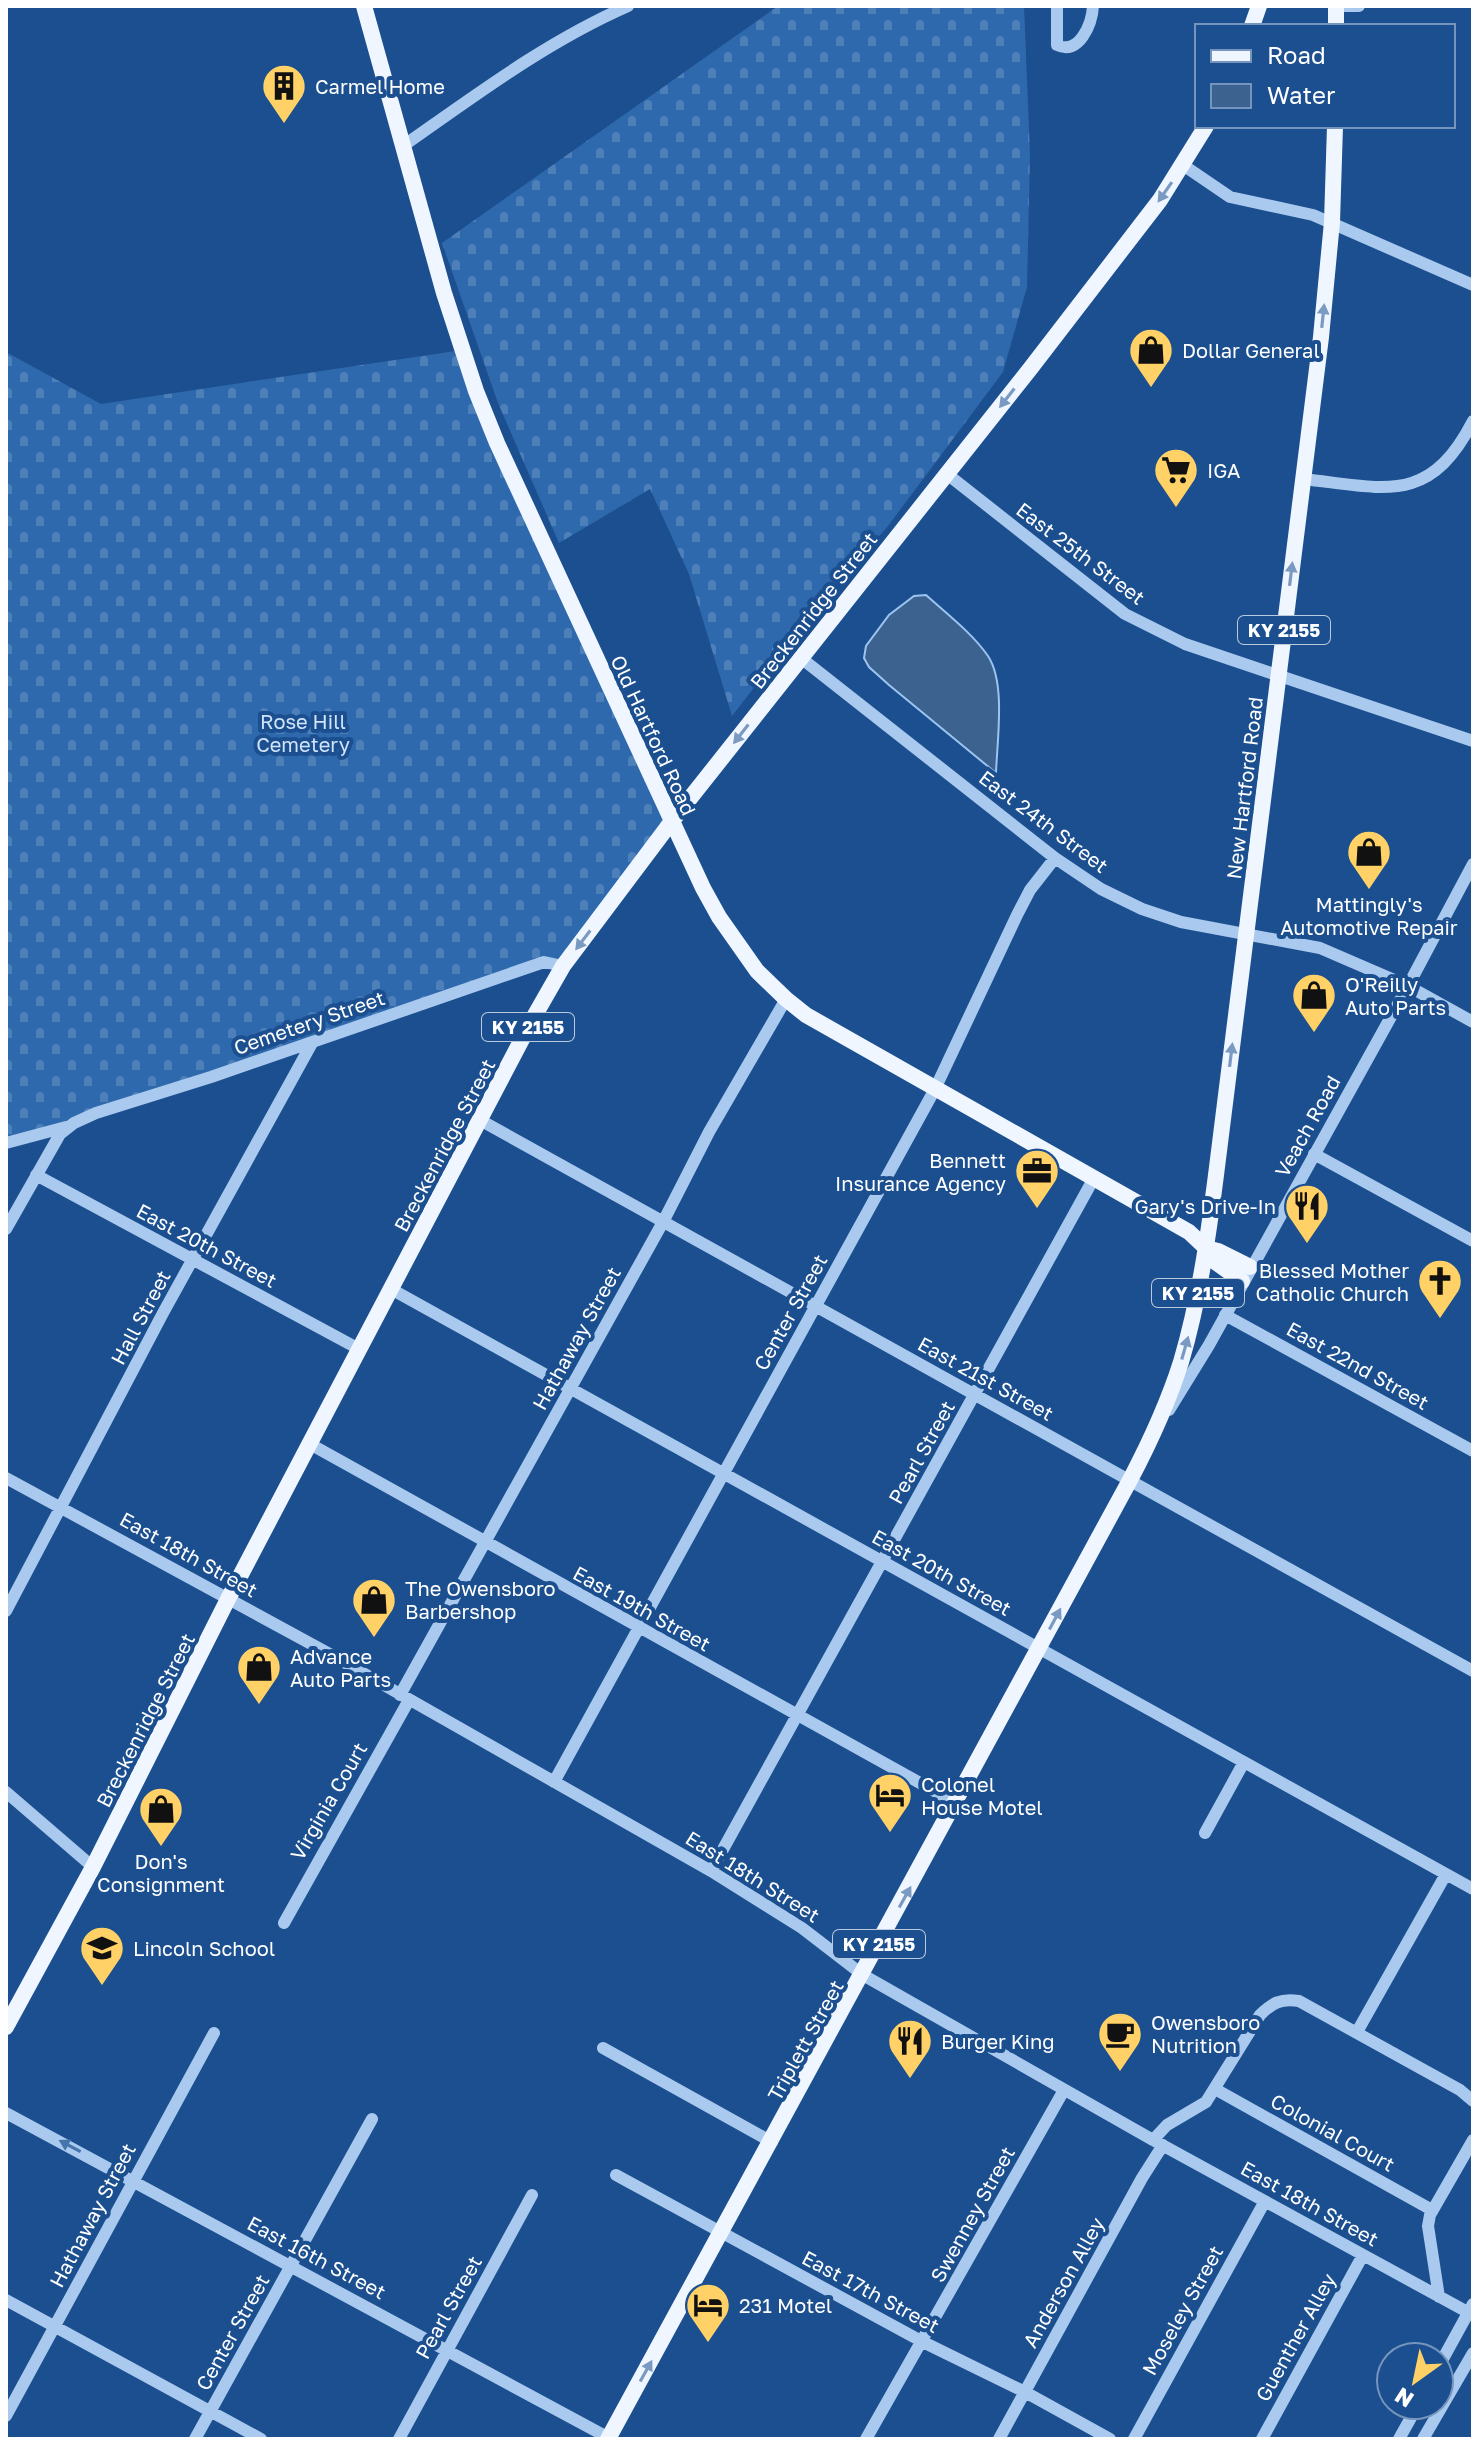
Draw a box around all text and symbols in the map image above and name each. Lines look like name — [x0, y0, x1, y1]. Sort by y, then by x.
legend — [1195, 24, 1455, 128]
text: Road — [1267, 40, 1326, 69]
building icon: Carmel Home — [260, 62, 308, 125]
place label: Carmel Home — [315, 74, 445, 98]
text: Water — [1267, 80, 1335, 109]
one-way arrow — [1158, 181, 1173, 203]
one-way arrow — [1316, 303, 1329, 328]
shop icon: Dollar General — [1127, 326, 1175, 389]
place label: Dollar General — [1182, 338, 1320, 362]
one-way arrow — [999, 388, 1015, 408]
supermarket icon: IGA — [1152, 446, 1200, 509]
place label: IGA — [1207, 458, 1240, 482]
street label: East 25th Street — [1012, 497, 1150, 609]
street label: Breckenridge Street — [744, 527, 882, 693]
one-way arrow — [1285, 561, 1298, 586]
road number: KY 2155 — [1238, 616, 1330, 644]
street label: Old Hartford Road — [606, 651, 702, 819]
street label: New Hartford Road — [1221, 695, 1267, 881]
park label: Rose Hill Cemetery — [256, 709, 350, 756]
one-way arrow — [733, 724, 749, 744]
street label: East 24th Street — [975, 765, 1113, 877]
shop icon: Mattingly's Automotive Repair — [1345, 828, 1393, 891]
place label: Mattingly's Automotive Repair — [1280, 892, 1458, 939]
one-way arrow — [575, 930, 591, 950]
shop icon: O'Reilly Auto Parts — [1290, 971, 1338, 1034]
place label: O'Reilly Auto Parts — [1345, 972, 1446, 1019]
street label: Cemetery Street — [230, 985, 388, 1059]
road number: KY 2155 — [482, 1013, 574, 1041]
one-way arrow — [1225, 1042, 1238, 1067]
street label: Breckenridge Street — [388, 1055, 500, 1235]
street label: Veach Road — [1269, 1071, 1345, 1181]
office icon: Bennett Insurance Agency — [1013, 1147, 1061, 1210]
place label: Bennett Insurance Agency — [835, 1148, 1006, 1195]
restaurant icon: Gary's Drive-In — [1283, 1182, 1331, 1245]
place label: Gary's Drive-In — [1134, 1194, 1276, 1218]
street label: East 20th Street — [133, 1198, 281, 1292]
street label: Center Street — [748, 1250, 832, 1374]
church icon: Blessed Mother Catholic Church — [1416, 1257, 1464, 1320]
place label: Blessed Mother Catholic Church — [1256, 1258, 1409, 1305]
street label: Hathaway Street — [527, 1262, 625, 1414]
street label: Hall Street — [105, 1266, 175, 1368]
road number: KY 2155 — [1152, 1279, 1244, 1307]
street label: East 22nd Street — [1283, 1316, 1433, 1414]
street label: East 21st Street — [914, 1331, 1058, 1425]
one-way arrow — [1179, 1336, 1192, 1360]
street label: Pearl Street — [883, 1396, 959, 1508]
street label: East 18th Street — [116, 1506, 262, 1602]
street label: East 20th Street — [868, 1524, 1016, 1620]
street label: East 19th Street — [569, 1560, 715, 1656]
shop icon: The Owensboro Barbershop — [350, 1576, 398, 1639]
place label: The Owensboro Barbershop — [405, 1576, 556, 1623]
one-way arrow — [1048, 1608, 1062, 1630]
street label: Breckenridge Street — [91, 1629, 199, 1811]
shop icon: Advance Auto Parts — [235, 1643, 283, 1706]
place label: Advance Auto Parts — [290, 1644, 391, 1691]
street label: Virginia Court — [285, 1738, 371, 1864]
hotel icon: Colonel House Motel — [866, 1771, 914, 1834]
place label: Colonel House Motel — [921, 1772, 1043, 1819]
shop icon: Don's Consignment — [137, 1785, 185, 1848]
street label: East 18th Street — [682, 1825, 824, 1927]
place label: Don's Consignment — [97, 1849, 225, 1896]
one-way arrow — [898, 1886, 912, 1908]
school or university icon: Lincoln School — [78, 1924, 126, 1987]
road number: KY 2155 — [833, 1930, 925, 1958]
place label: Lincoln School — [133, 1936, 275, 1960]
street label: Triplett Street — [762, 1976, 848, 2104]
cafe icon: Owensboro Nutrition — [1096, 2010, 1144, 2073]
place label: Owensboro Nutrition — [1151, 2010, 1260, 2057]
restaurant icon: Burger King — [886, 2017, 934, 2080]
place label: Burger King — [941, 2029, 1055, 2053]
street label: Colonial Court — [1267, 2088, 1399, 2176]
street label: Hathaway Street — [44, 2139, 140, 2291]
one-way arrow — [58, 2140, 81, 2153]
street label: Swenney Street — [925, 2142, 1019, 2286]
street label: East 18th Street — [1237, 2155, 1383, 2251]
street label: East 16th Street — [244, 2210, 390, 2304]
street label: Anderson Alley — [1017, 2213, 1109, 2351]
street label: Moseley Street — [1137, 2241, 1227, 2379]
street label: East 17th Street — [798, 2245, 944, 2337]
street label: Pearl Street — [410, 2251, 486, 2363]
street label: Guenther Alley — [1250, 2269, 1340, 2405]
street label: Center Street — [190, 2270, 274, 2394]
hotel icon: 231 Motel — [684, 2281, 732, 2344]
place label: 231 Motel — [739, 2293, 832, 2317]
north arrow — [1375, 2341, 1455, 2421]
one-way arrow — [639, 2359, 653, 2382]
text: N — [1389, 2382, 1418, 2414]

